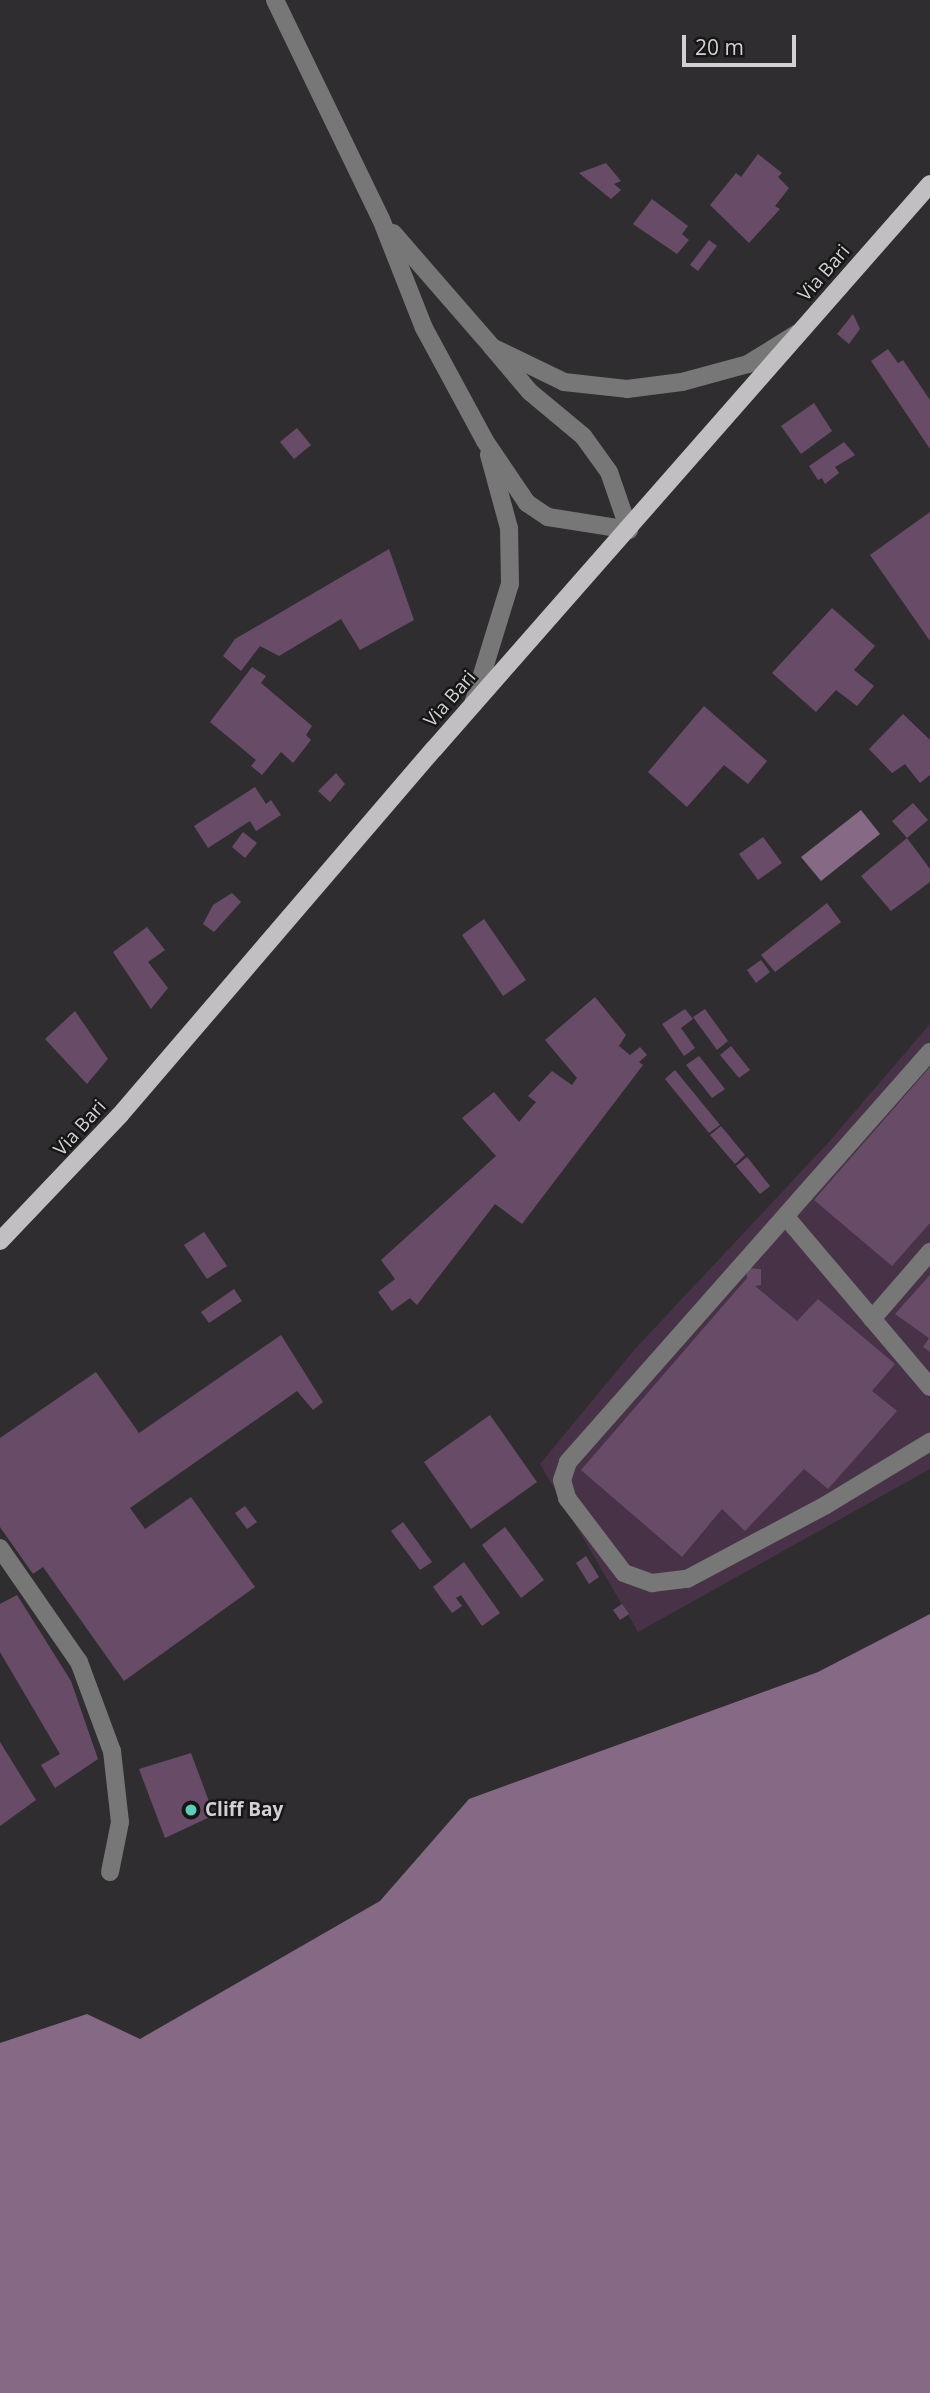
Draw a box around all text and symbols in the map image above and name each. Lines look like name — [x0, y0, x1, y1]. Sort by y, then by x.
scale bar — [685, 21, 799, 65]
text: 20 m — [695, 33, 744, 61]
street label: Via Bari — [793, 240, 855, 306]
street label: Via Bari — [419, 666, 481, 732]
street label: Via Bari — [49, 1095, 111, 1161]
place label: Cliff Bay — [205, 1799, 283, 1821]
marker: Cliff Bay — [183, 1802, 199, 1818]

